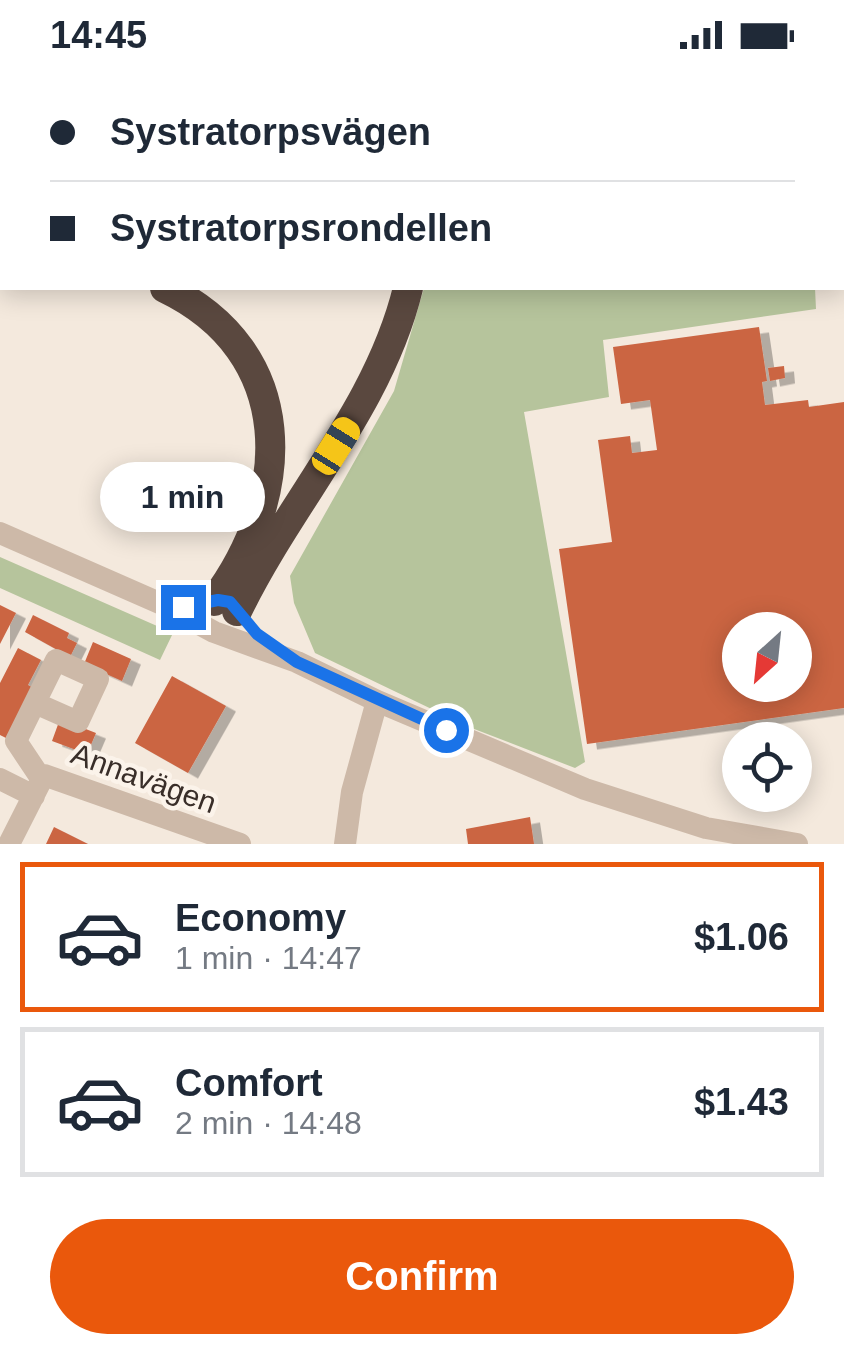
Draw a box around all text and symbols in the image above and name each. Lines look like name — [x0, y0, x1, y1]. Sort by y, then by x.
text: 14:45 — [50, 14, 147, 56]
text: Systratorpsvägen — [110, 111, 431, 153]
text: Systratorpsrondellen — [110, 207, 492, 249]
car — [307, 413, 365, 479]
callout: 1 min — [100, 462, 266, 532]
text: 1 min — [141, 479, 224, 515]
route end — [161, 585, 206, 630]
north arrow — [722, 612, 812, 702]
map controls — [722, 612, 812, 812]
route start — [424, 708, 469, 753]
button: locate — [722, 722, 812, 812]
street label: Annavägen — [67, 737, 221, 819]
icon: car — [55, 892, 145, 982]
text: Economy — [175, 897, 346, 939]
text: $1.06 — [694, 916, 789, 958]
text: 1 min · 14:47 — [175, 940, 362, 976]
icon: car — [55, 1057, 145, 1147]
text: Comfort — [175, 1062, 323, 1104]
text: $1.43 — [694, 1081, 789, 1123]
text: 2 min · 14:48 — [175, 1105, 362, 1141]
button: Confirm — [50, 1219, 794, 1334]

